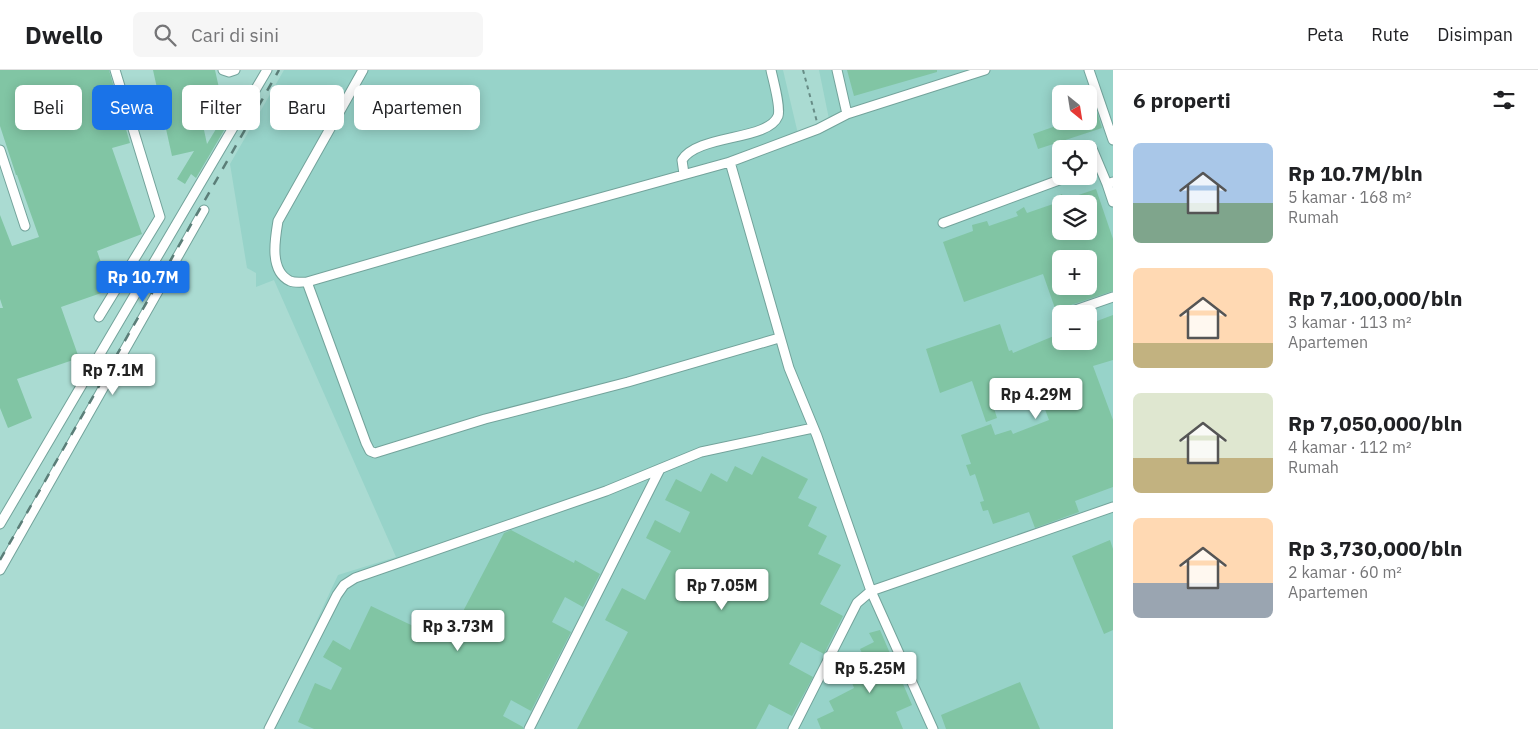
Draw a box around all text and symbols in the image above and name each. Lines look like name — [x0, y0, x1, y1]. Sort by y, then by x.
search box — [133, 12, 483, 57]
text: Dwello — [25, 19, 103, 51]
icon: search — [151, 21, 179, 49]
text: Cari di sini — [191, 23, 279, 47]
text: Peta — [1307, 23, 1343, 46]
text: Rute — [1371, 23, 1409, 46]
text: Disimpan — [1437, 23, 1513, 46]
chip: Beli — [15, 85, 82, 130]
chip: Sewa — [92, 85, 172, 130]
chip: Filter — [182, 85, 260, 130]
chip: Baru — [270, 85, 344, 130]
chip: Apartemen — [354, 85, 480, 130]
north arrow — [1052, 85, 1098, 130]
map controls — [1052, 85, 1097, 350]
text: 6 properti — [1133, 86, 1231, 114]
icon: filters — [1490, 86, 1518, 114]
button: locate — [1052, 140, 1097, 185]
text: Rp 10.7M/bln — [1288, 159, 1423, 187]
icon: home — [1173, 163, 1233, 223]
text: 5 kamar · 168 m² — [1288, 187, 1412, 207]
button: layers — [1052, 195, 1097, 240]
text: Rumah — [1288, 207, 1339, 227]
button: + — [1052, 250, 1097, 295]
pin: Rp 10.7M — [91, 260, 195, 303]
text: Rp 10.7M — [107, 267, 179, 287]
text: Rp 7,100,000/bln — [1288, 284, 1462, 312]
icon: home — [1173, 288, 1233, 348]
button: − — [1052, 305, 1097, 350]
text: 3 kamar · 113 m² — [1288, 312, 1412, 332]
text: Apartemen — [1288, 332, 1368, 352]
pin: Rp 7.1M — [67, 354, 159, 396]
text: Rp 7.1M — [82, 360, 144, 380]
pin: Rp 4.29M — [984, 378, 1088, 420]
text: Rp 4.29M — [1000, 384, 1072, 404]
text: Rp 7,050,000/bln — [1288, 409, 1462, 437]
icon: home — [1173, 413, 1233, 473]
text: 4 kamar · 112 m² — [1288, 437, 1412, 457]
text: Rumah — [1288, 457, 1339, 477]
text: Rp 3,730,000/bln — [1288, 534, 1462, 562]
icon: home — [1173, 538, 1233, 598]
text: 2 kamar · 60 m² — [1288, 562, 1402, 582]
pin: Rp 7.05M — [670, 568, 774, 611]
text: Rp 7.05M — [686, 575, 758, 595]
text: Apartemen — [1288, 582, 1368, 602]
pin: Rp 3.73M — [406, 610, 510, 652]
text: Rp 3.73M — [422, 616, 494, 636]
pin: Rp 5.25M — [818, 652, 922, 694]
text: Rp 5.25M — [834, 658, 906, 678]

